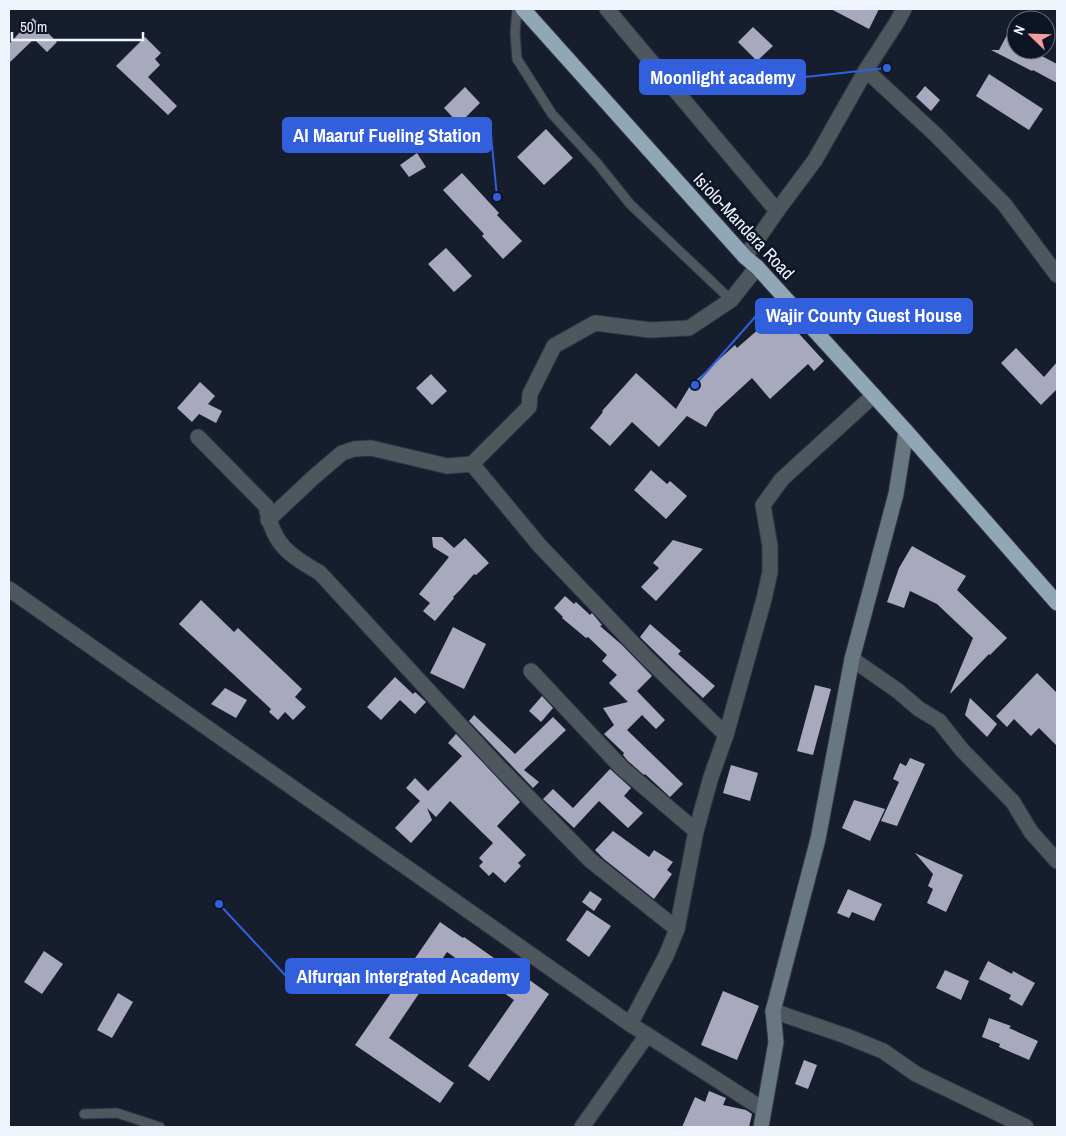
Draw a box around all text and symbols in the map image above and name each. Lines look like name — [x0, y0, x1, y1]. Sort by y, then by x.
scale bar — [12, 10, 144, 42]
north arrow — [1006, 10, 1056, 60]
text: 50 m — [20, 16, 47, 37]
text: N — [1009, 23, 1029, 37]
callout: Moonlight academy — [640, 60, 805, 94]
text: Moonlight academy — [650, 64, 796, 90]
callout: Al Maaruf Fueling Station — [283, 118, 491, 152]
text: Al Maaruf Fueling Station — [293, 122, 481, 148]
street label: Isiolo-Mandera Road — [688, 167, 800, 285]
callout: Wajir County Guest House — [756, 299, 972, 333]
text: Wajir County Guest House — [766, 302, 962, 328]
callout: Alfurqan Intergrated Academy — [286, 959, 529, 993]
text: Alfurqan Intergrated Academy — [297, 963, 520, 989]

